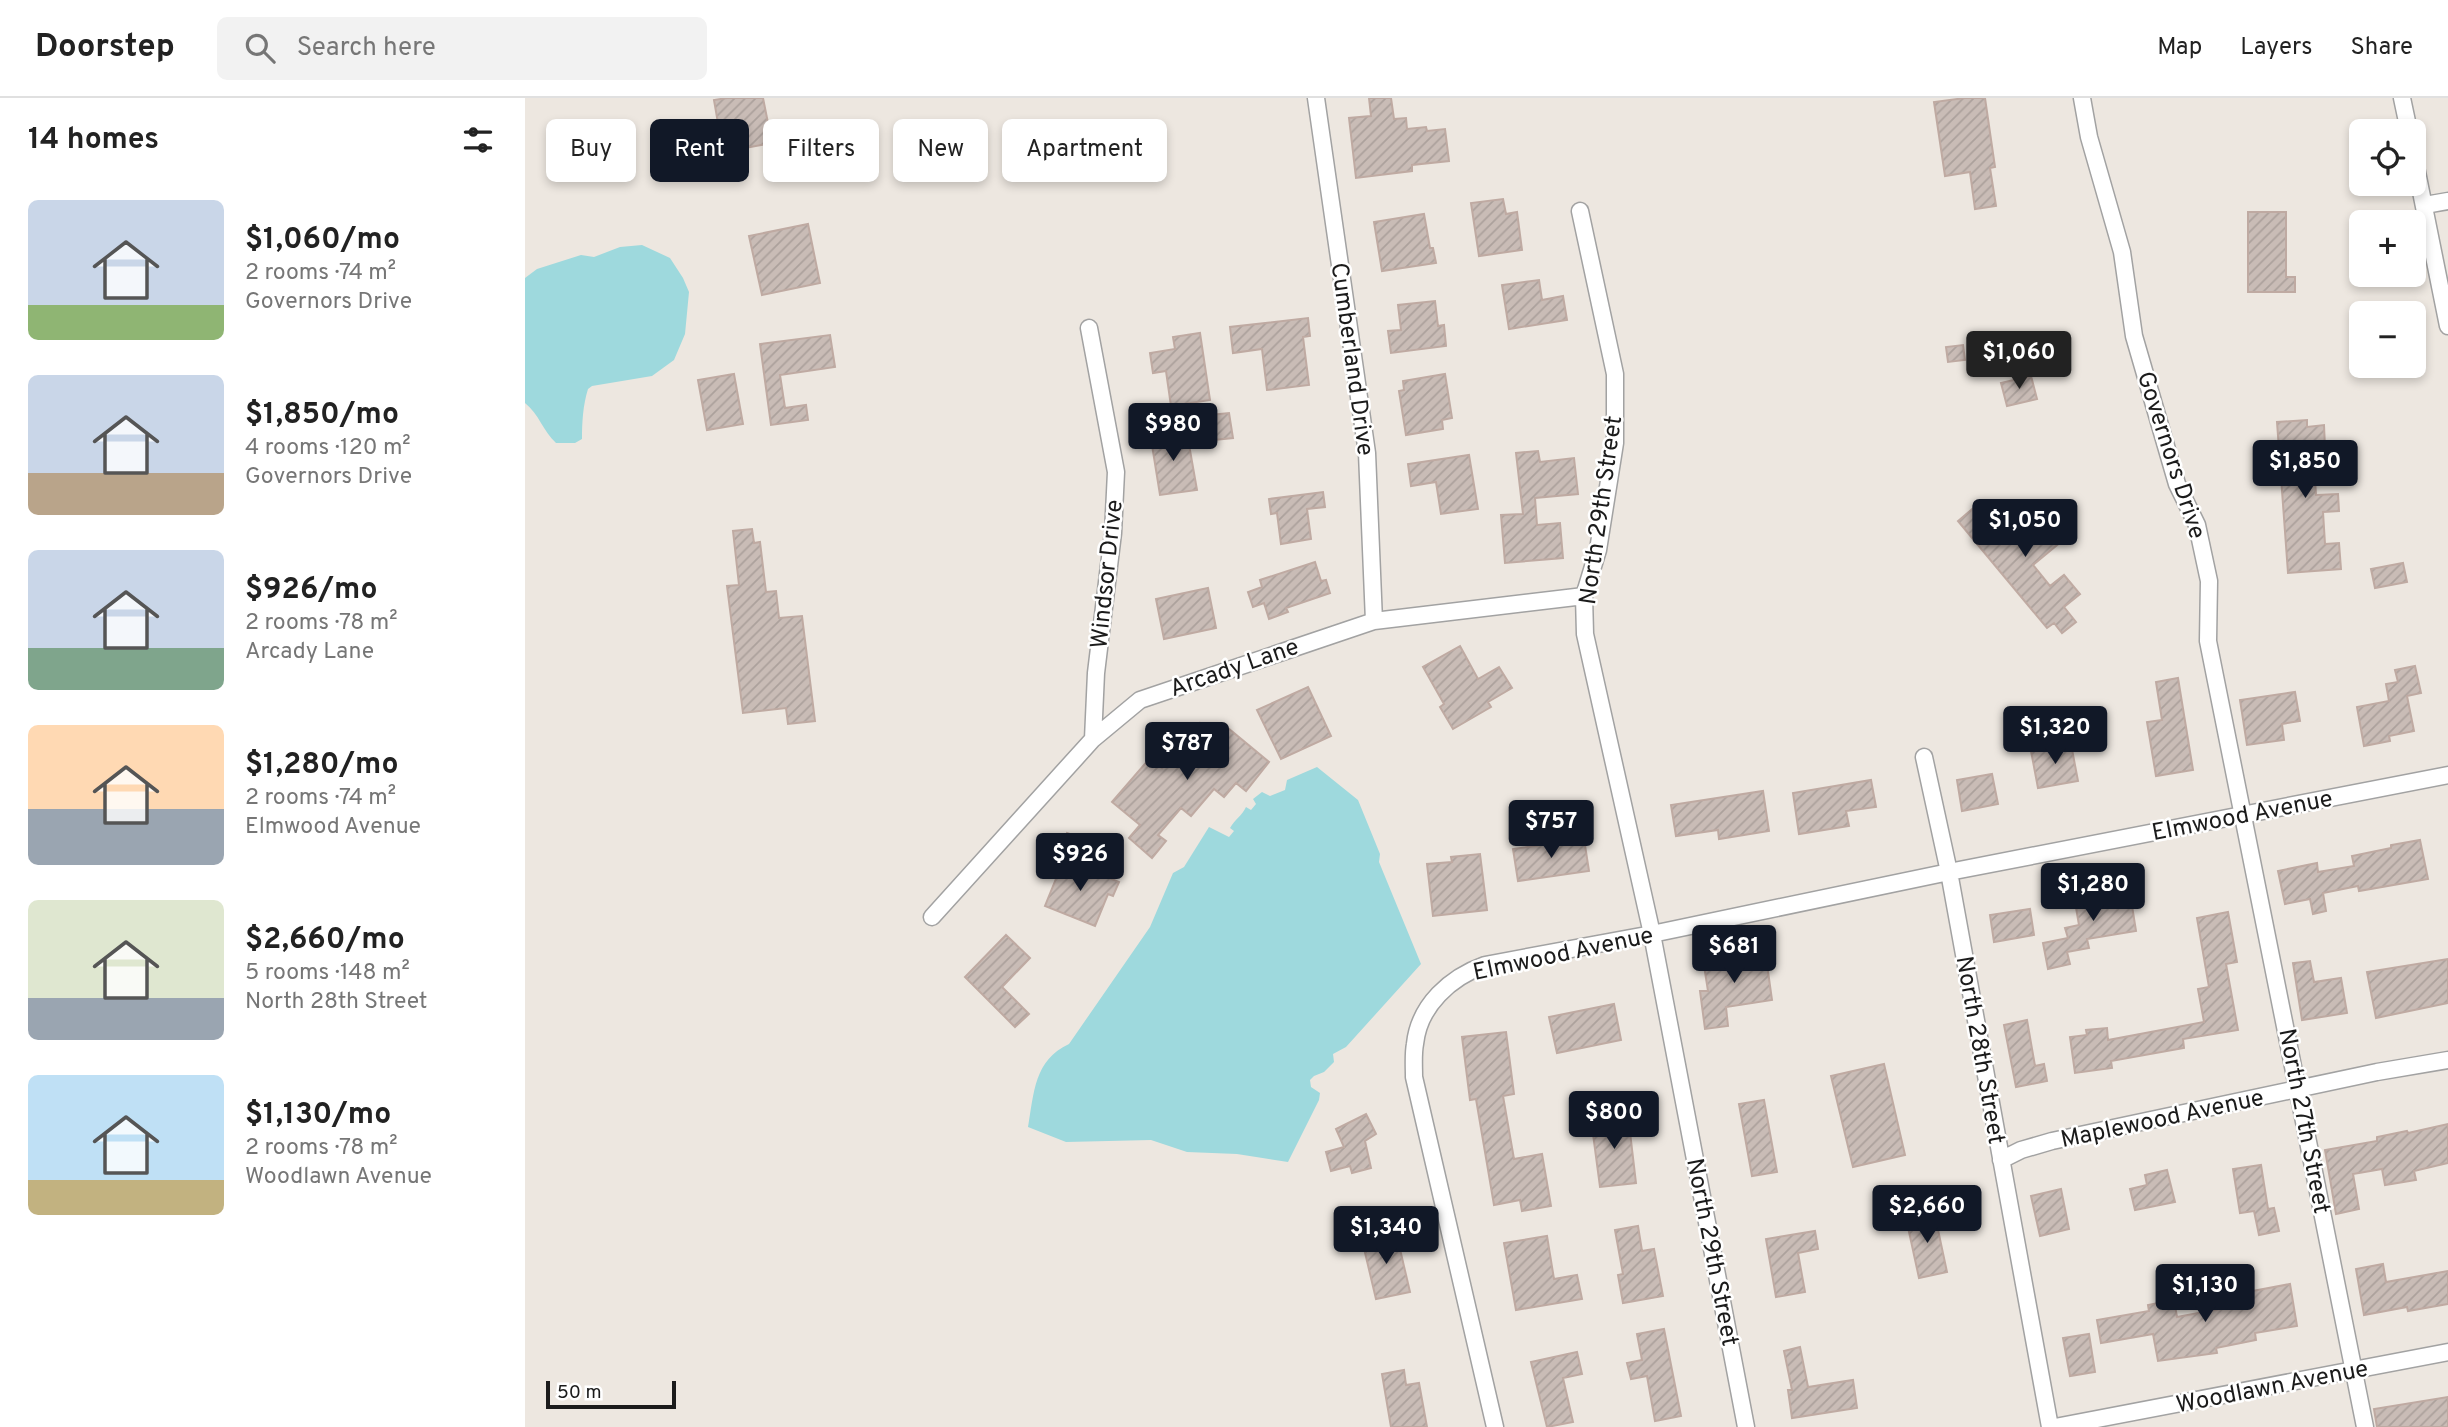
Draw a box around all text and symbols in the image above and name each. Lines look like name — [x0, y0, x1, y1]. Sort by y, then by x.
search box — [217, 17, 707, 80]
text: Doorstep — [35, 27, 175, 69]
icon: search — [241, 29, 279, 67]
text: Search here — [297, 32, 436, 65]
text: Map — [2157, 33, 2202, 63]
text: Layers — [2240, 33, 2312, 63]
text: Share — [2350, 33, 2413, 63]
chip: Buy — [546, 119, 636, 182]
chip: Rent — [650, 119, 749, 182]
chip: Filters — [763, 119, 879, 182]
chip: New — [893, 119, 988, 182]
chip: Apartment — [1002, 119, 1167, 182]
map controls — [2349, 119, 2426, 378]
button: locate — [2349, 119, 2426, 196]
icon: filters — [459, 121, 497, 159]
text: 14 homes — [28, 122, 159, 159]
button: + — [2349, 210, 2426, 287]
text: $1,060/mo — [245, 222, 400, 259]
icon: home — [84, 228, 168, 312]
text: 2 rooms · 74 m² — [245, 259, 396, 288]
street label: Cumberland Drive — [1323, 261, 1379, 458]
text: Governors Drive — [245, 288, 412, 317]
button: − — [2349, 301, 2426, 378]
pin: $1,060 — [1962, 331, 2076, 391]
text: $1,060 — [1982, 339, 2056, 368]
street label: Governors Drive — [2129, 368, 2211, 543]
text: $1,850/mo — [245, 397, 399, 434]
icon: home — [84, 403, 168, 487]
pin: $980 — [1132, 404, 1214, 463]
text: $980 — [1144, 411, 1202, 440]
street label: North 29th Street — [1574, 414, 1630, 607]
text: 4 rooms · 120 m² — [245, 434, 411, 463]
pin: $1,850 — [2248, 440, 2362, 500]
text: $1,850 — [2269, 448, 2341, 477]
text: Governors Drive — [245, 463, 412, 492]
street label: Windsor Drive — [1085, 498, 1131, 650]
pin: $1,050 — [1968, 500, 2082, 559]
text: $1,050 — [1988, 507, 2062, 536]
text: $926/mo — [245, 572, 377, 609]
icon: home — [84, 578, 168, 662]
text: 2 rooms · 78 m² — [245, 609, 398, 638]
street label: Arcady Lane — [1166, 633, 1303, 705]
text: Arcady Lane — [245, 638, 374, 667]
pin: $1,320 — [1998, 706, 2112, 766]
text: $1,320 — [2019, 714, 2091, 743]
pin: $787 — [1146, 722, 1228, 782]
text: $787 — [1161, 730, 1213, 759]
text: $1,280/mo — [245, 747, 399, 784]
icon: home — [84, 753, 168, 837]
text: 2 rooms · 74 m² — [245, 784, 396, 813]
street label: Elmwood Avenue — [2149, 785, 2335, 849]
pin: $757 — [1510, 800, 1592, 860]
text: $757 — [1525, 808, 1577, 837]
text: Elmwood Avenue — [245, 813, 421, 842]
pin: $926 — [1039, 834, 1121, 893]
text: $926 — [1052, 841, 1108, 870]
pin: $1,280 — [2036, 864, 2150, 923]
text: $1,280 — [2057, 871, 2129, 900]
street label: Elmwood Avenue — [1470, 921, 1656, 989]
text: $2,660/mo — [245, 922, 405, 959]
pin: $681 — [1693, 926, 1775, 985]
icon: home — [84, 928, 168, 1012]
text: $681 — [1708, 933, 1760, 962]
street label: North 28th Street — [1948, 954, 2010, 1147]
text: 5 rooms · 148 m² — [245, 959, 410, 988]
text: North 28th Street — [245, 988, 428, 1017]
street label: North 27th Street — [2270, 1026, 2336, 1216]
street label: Maplewood Avenue — [2058, 1084, 2267, 1156]
pin: $800 — [1573, 1091, 1655, 1151]
text: $1,130/mo — [245, 1097, 391, 1134]
text: $800 — [1585, 1099, 1643, 1128]
icon: home — [84, 1103, 168, 1187]
text: 2 rooms · 78 m² — [245, 1134, 398, 1163]
street label: North 29th Street — [1678, 1156, 1744, 1349]
text: Woodlawn Avenue — [245, 1163, 432, 1192]
pin: $2,660 — [1870, 1186, 1984, 1245]
text: $2,660 — [1888, 1193, 1966, 1222]
pin: $1,340 — [1329, 1206, 1443, 1266]
text: $1,340 — [1350, 1214, 1422, 1243]
pin: $1,130 — [2148, 1264, 2262, 1324]
text: $1,130 — [2172, 1272, 2238, 1301]
street label: Woodlawn Avenue — [2174, 1355, 2371, 1421]
scale bar — [546, 1378, 675, 1410]
text: 50 m — [557, 1381, 602, 1405]

